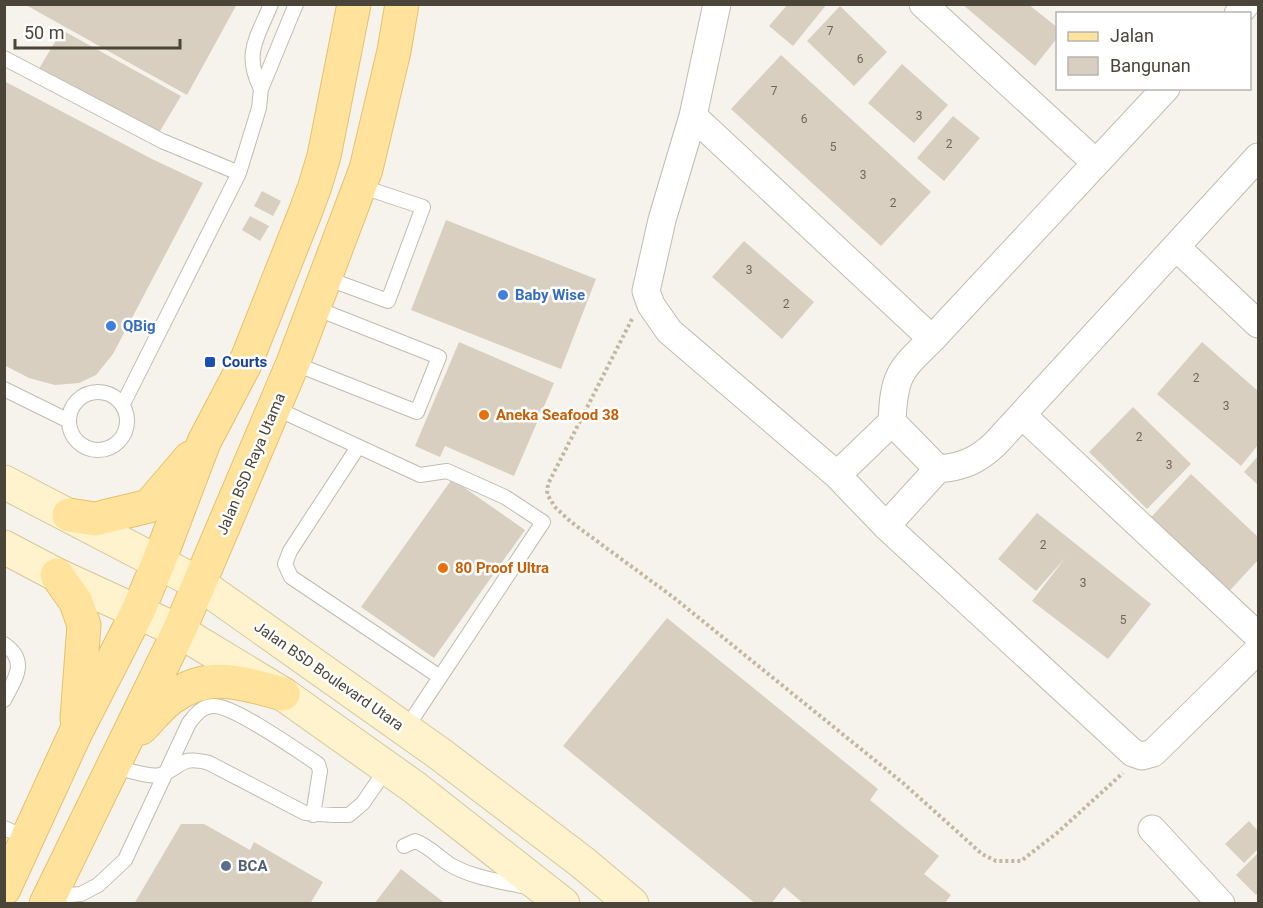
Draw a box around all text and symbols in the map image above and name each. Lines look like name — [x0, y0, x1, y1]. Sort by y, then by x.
scale bar — [15, 12, 180, 50]
legend — [1056, 12, 1251, 90]
text: 50 m — [24, 22, 64, 43]
house number: 7 — [827, 24, 834, 38]
text: Jalan — [1110, 25, 1154, 46]
house number: 6 — [857, 52, 864, 66]
text: Bangunan — [1110, 55, 1191, 76]
house number: 7 — [771, 84, 778, 98]
house number: 3 — [916, 109, 922, 123]
house number: 6 — [801, 112, 808, 126]
house number: 2 — [946, 137, 953, 151]
house number: 5 — [830, 140, 837, 154]
house number: 3 — [860, 168, 866, 182]
house number: 2 — [890, 196, 897, 210]
house number: 3 — [746, 263, 752, 277]
place label: Baby Wise — [515, 286, 585, 304]
marker: Baby Wise — [496, 288, 510, 302]
house number: 2 — [783, 297, 790, 311]
place label: QBig — [123, 317, 155, 335]
marker: QBig — [104, 319, 118, 333]
place label: Courts — [222, 353, 268, 371]
marker: Courts — [203, 355, 217, 369]
house number: 2 — [1193, 371, 1200, 385]
street label: Jalan BSD Raya Utama — [213, 390, 289, 538]
house number: 3 — [1223, 399, 1229, 413]
place label: Aneka Seafood 38 — [496, 406, 619, 424]
marker: Aneka Seafood 38 — [477, 408, 491, 422]
house number: 2 — [1136, 430, 1143, 444]
house number: 3 — [1166, 458, 1172, 472]
house number: 2 — [1040, 538, 1047, 552]
place label: 80 Proof Ultra — [455, 559, 549, 577]
marker: 80 Proof Ultra — [436, 561, 450, 575]
house number: 3 — [1080, 576, 1086, 590]
house number: 5 — [1120, 613, 1127, 627]
street label: Jalan BSD Boulevard Utara — [251, 618, 407, 734]
place label: BCA — [238, 857, 268, 875]
marker: BCA — [219, 859, 233, 873]

